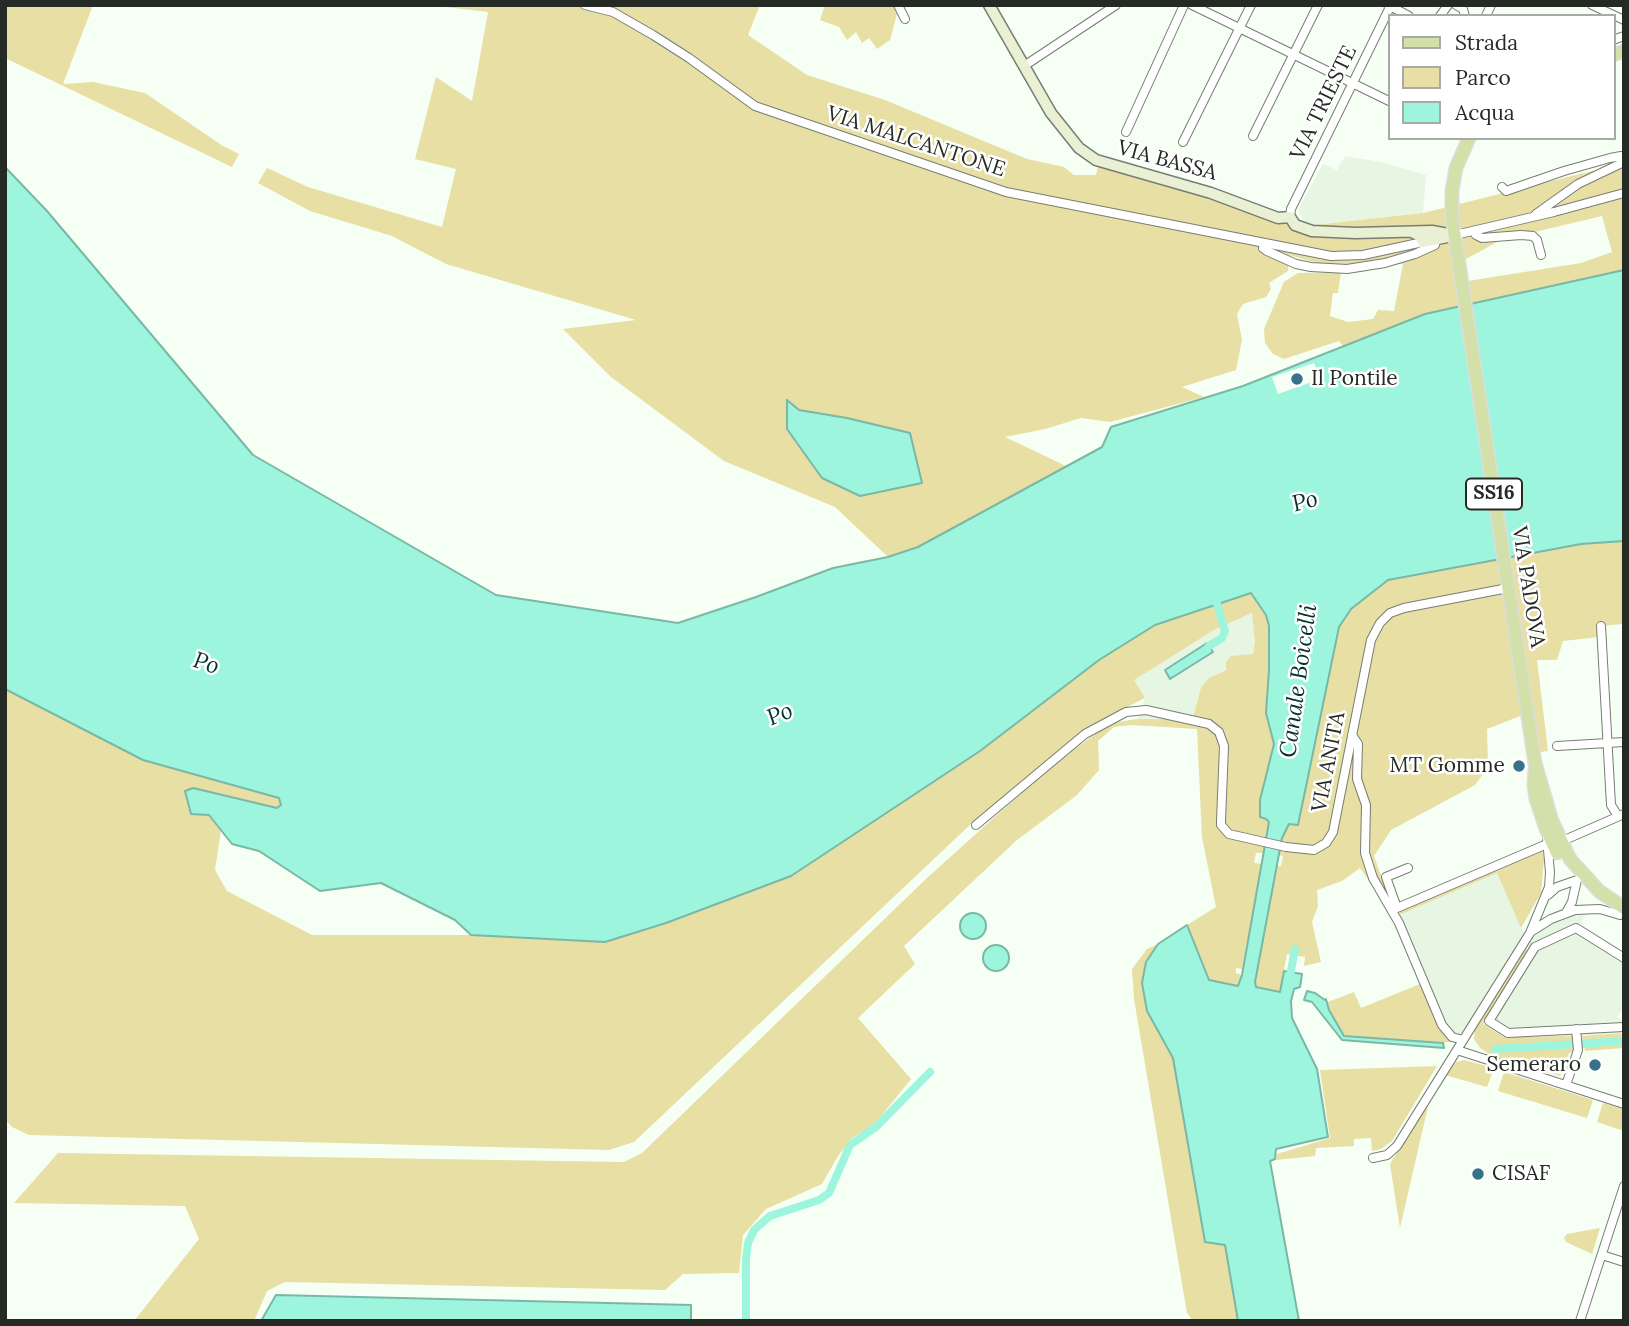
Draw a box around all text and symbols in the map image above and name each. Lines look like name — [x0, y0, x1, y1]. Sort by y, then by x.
legend — [1388, 14, 1615, 140]
text: Strada — [1455, 29, 1518, 56]
street label: VIA TRIESTE — [1285, 42, 1363, 164]
text: Parco — [1455, 64, 1511, 91]
text: Acqua — [1455, 99, 1515, 126]
street label: VIA MALCANTONE — [824, 101, 1008, 183]
street label: VIA BASSA — [1114, 136, 1220, 186]
place label: Il Pontile — [1311, 366, 1398, 392]
marker: Il Pontile — [1289, 371, 1305, 387]
road number: SS16 — [1466, 478, 1522, 509]
water label: Po — [1289, 485, 1321, 519]
street label: VIA PADOVA — [1506, 524, 1550, 650]
water label: Canale Boicelli — [1275, 603, 1323, 759]
water label: Po — [190, 647, 222, 681]
water label: Po — [763, 697, 797, 733]
street label: VIA ANITA — [1307, 710, 1351, 814]
place label: MT Gomme — [1390, 753, 1505, 779]
marker: MT Gomme — [1511, 758, 1527, 774]
place label: Semeraro — [1487, 1052, 1581, 1078]
marker: Semeraro — [1587, 1057, 1603, 1073]
place label: CISAF — [1492, 1161, 1550, 1187]
marker: CISAF — [1470, 1166, 1486, 1182]

